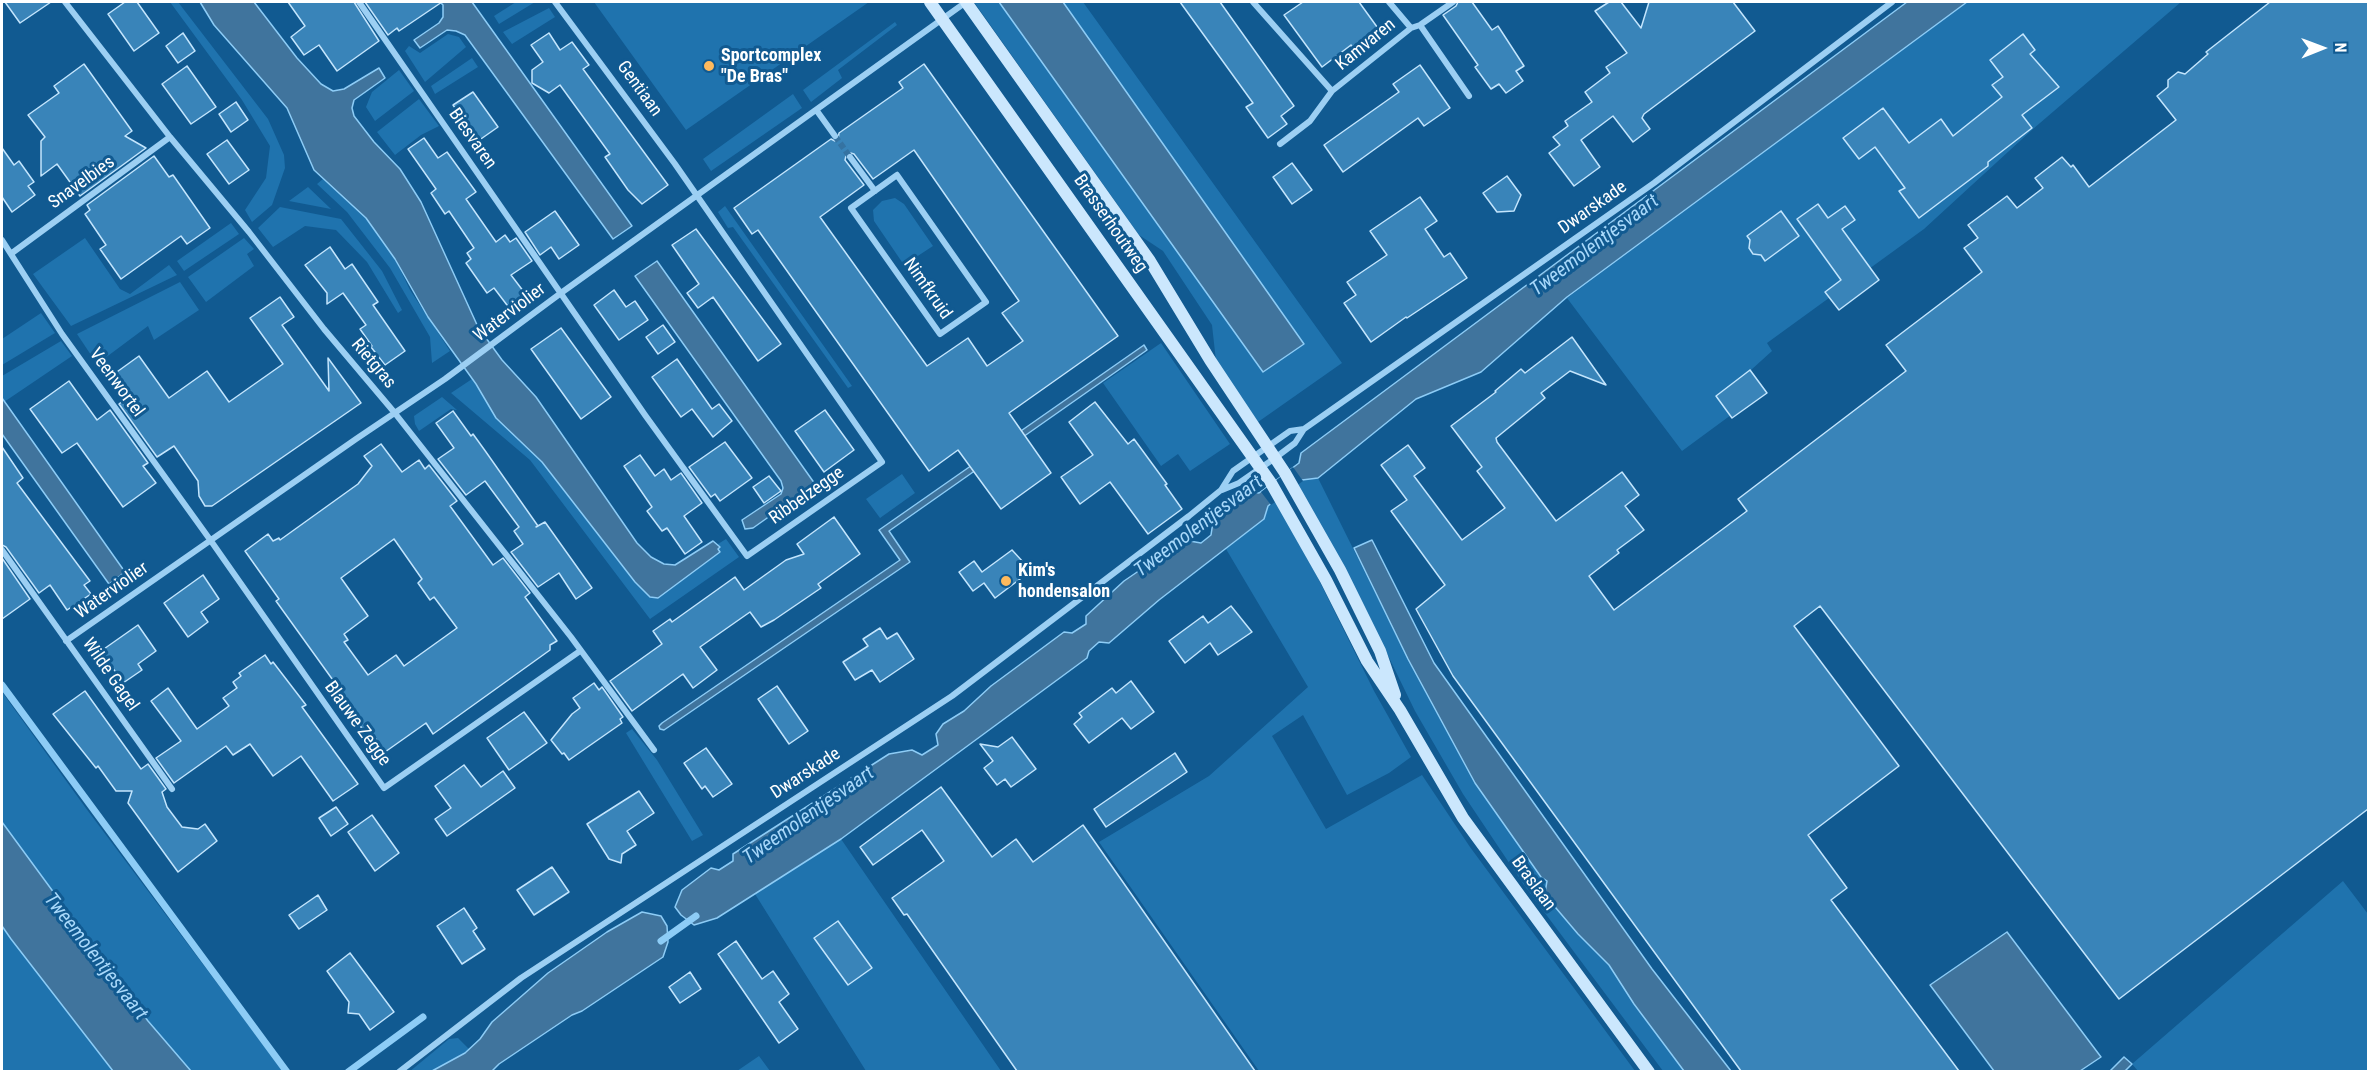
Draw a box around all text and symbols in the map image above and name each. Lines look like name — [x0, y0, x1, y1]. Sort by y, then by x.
street label: Kamvaren — [1332, 14, 1400, 76]
north arrow — [2292, 18, 2352, 78]
text: N — [2331, 43, 2350, 53]
place label: Sportcomplex "De Bras" — [721, 45, 821, 88]
street label: Gentiaan — [612, 57, 666, 121]
marker: Sportcomplex "De Bras" — [702, 59, 716, 73]
street label: Biesvaren — [443, 104, 501, 174]
street label: Snavelbies — [45, 152, 119, 214]
street label: Brasserhoutweg — [1068, 171, 1152, 277]
street label: Dwarskade — [1555, 177, 1631, 239]
water label: Tweemolentjesvaart — [1526, 190, 1664, 302]
street label: Nimfkruid — [898, 254, 956, 324]
street label: Waterviolier — [470, 279, 550, 347]
street label: Rietgras — [346, 335, 400, 393]
street label: Veenwortel — [84, 344, 148, 422]
street label: Ribbelzegge — [765, 462, 849, 530]
water label: Tweemolentjesvaart — [1130, 471, 1268, 583]
street label: Waterviolier — [71, 558, 153, 624]
place label: Kim's hondensalon — [1018, 560, 1110, 602]
marker: Kim's hondensalon — [999, 574, 1013, 588]
street label: Wilde Gagel — [77, 634, 143, 716]
street label: Blauwe Zegge — [319, 677, 395, 771]
street label: Dwarskade — [767, 744, 845, 804]
water label: Tweemolentjesvaart — [739, 762, 879, 870]
street label: Braslaan — [1506, 853, 1560, 915]
water label: Tweemolentjesvaart — [38, 889, 152, 1025]

